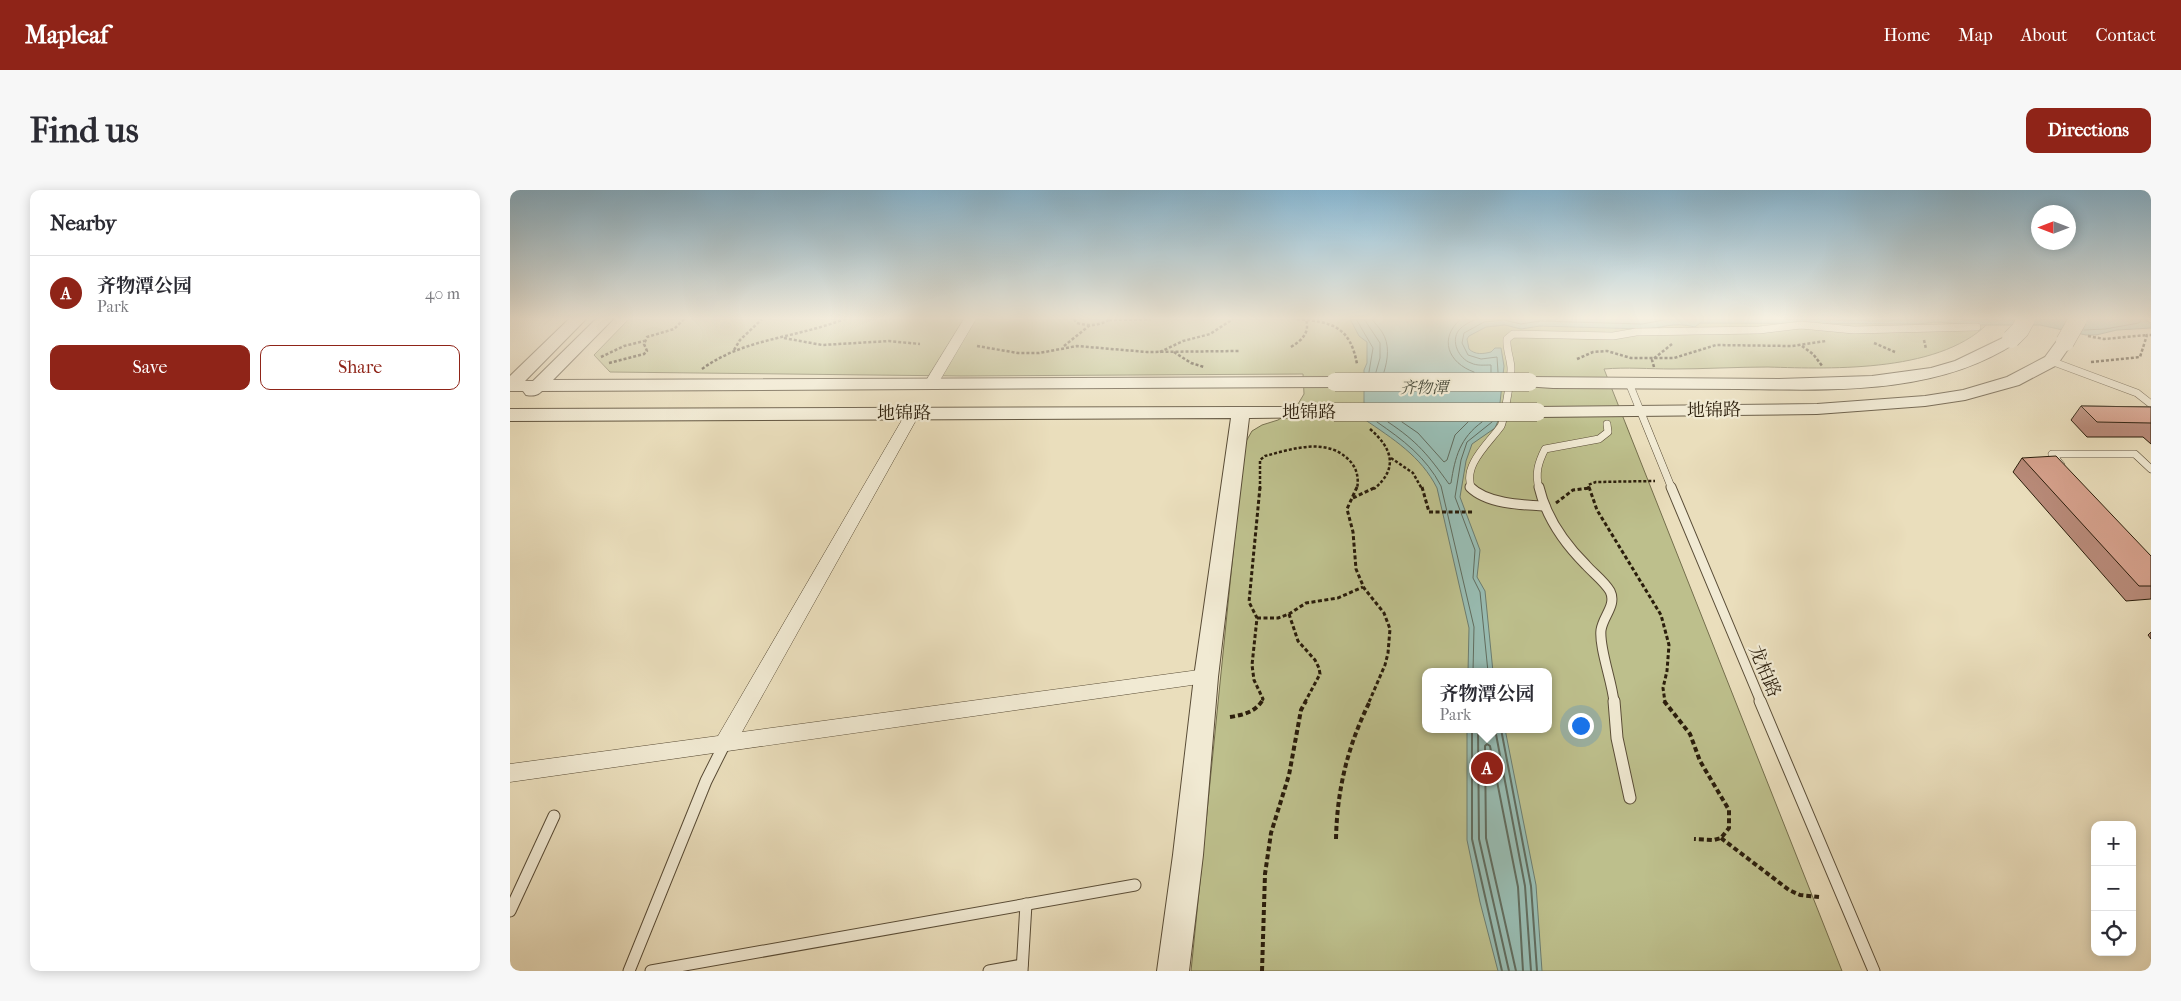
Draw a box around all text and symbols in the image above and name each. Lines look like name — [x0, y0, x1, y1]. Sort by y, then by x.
text: Mapleaf — [25, 21, 108, 49]
text: Home — [1883, 25, 1930, 46]
text: Map — [1958, 25, 1993, 46]
text: About — [2021, 25, 2067, 46]
text: Contact — [2095, 25, 2156, 46]
button: Directions — [2026, 108, 2151, 153]
text: Find us — [30, 110, 139, 151]
north arrow — [2031, 205, 2076, 250]
text: Nearby — [50, 211, 116, 235]
text: 齐物潭公园 — [97, 275, 192, 297]
text: A — [61, 284, 71, 303]
text: 40 m — [425, 284, 460, 303]
text: Park — [97, 297, 129, 316]
button: Save — [50, 345, 250, 390]
button: Share — [260, 345, 460, 390]
water label: 齐物潭 — [1400, 378, 1451, 397]
street label: 地锦路 — [1687, 400, 1741, 421]
street label: 地锦路 — [1282, 402, 1336, 423]
street label: 地锦路 — [877, 403, 931, 424]
street label: 龙柏路 — [1744, 642, 1785, 700]
popup — [1422, 668, 1552, 733]
text: 齐物潭公园 — [1439, 683, 1535, 705]
text: Park — [1439, 705, 1471, 724]
your location — [1568, 713, 1594, 739]
pin: A — [1471, 749, 1503, 787]
map controls — [2091, 821, 2136, 956]
button: + — [2091, 821, 2136, 866]
button: − — [2091, 866, 2136, 911]
button: locate — [2091, 911, 2136, 956]

